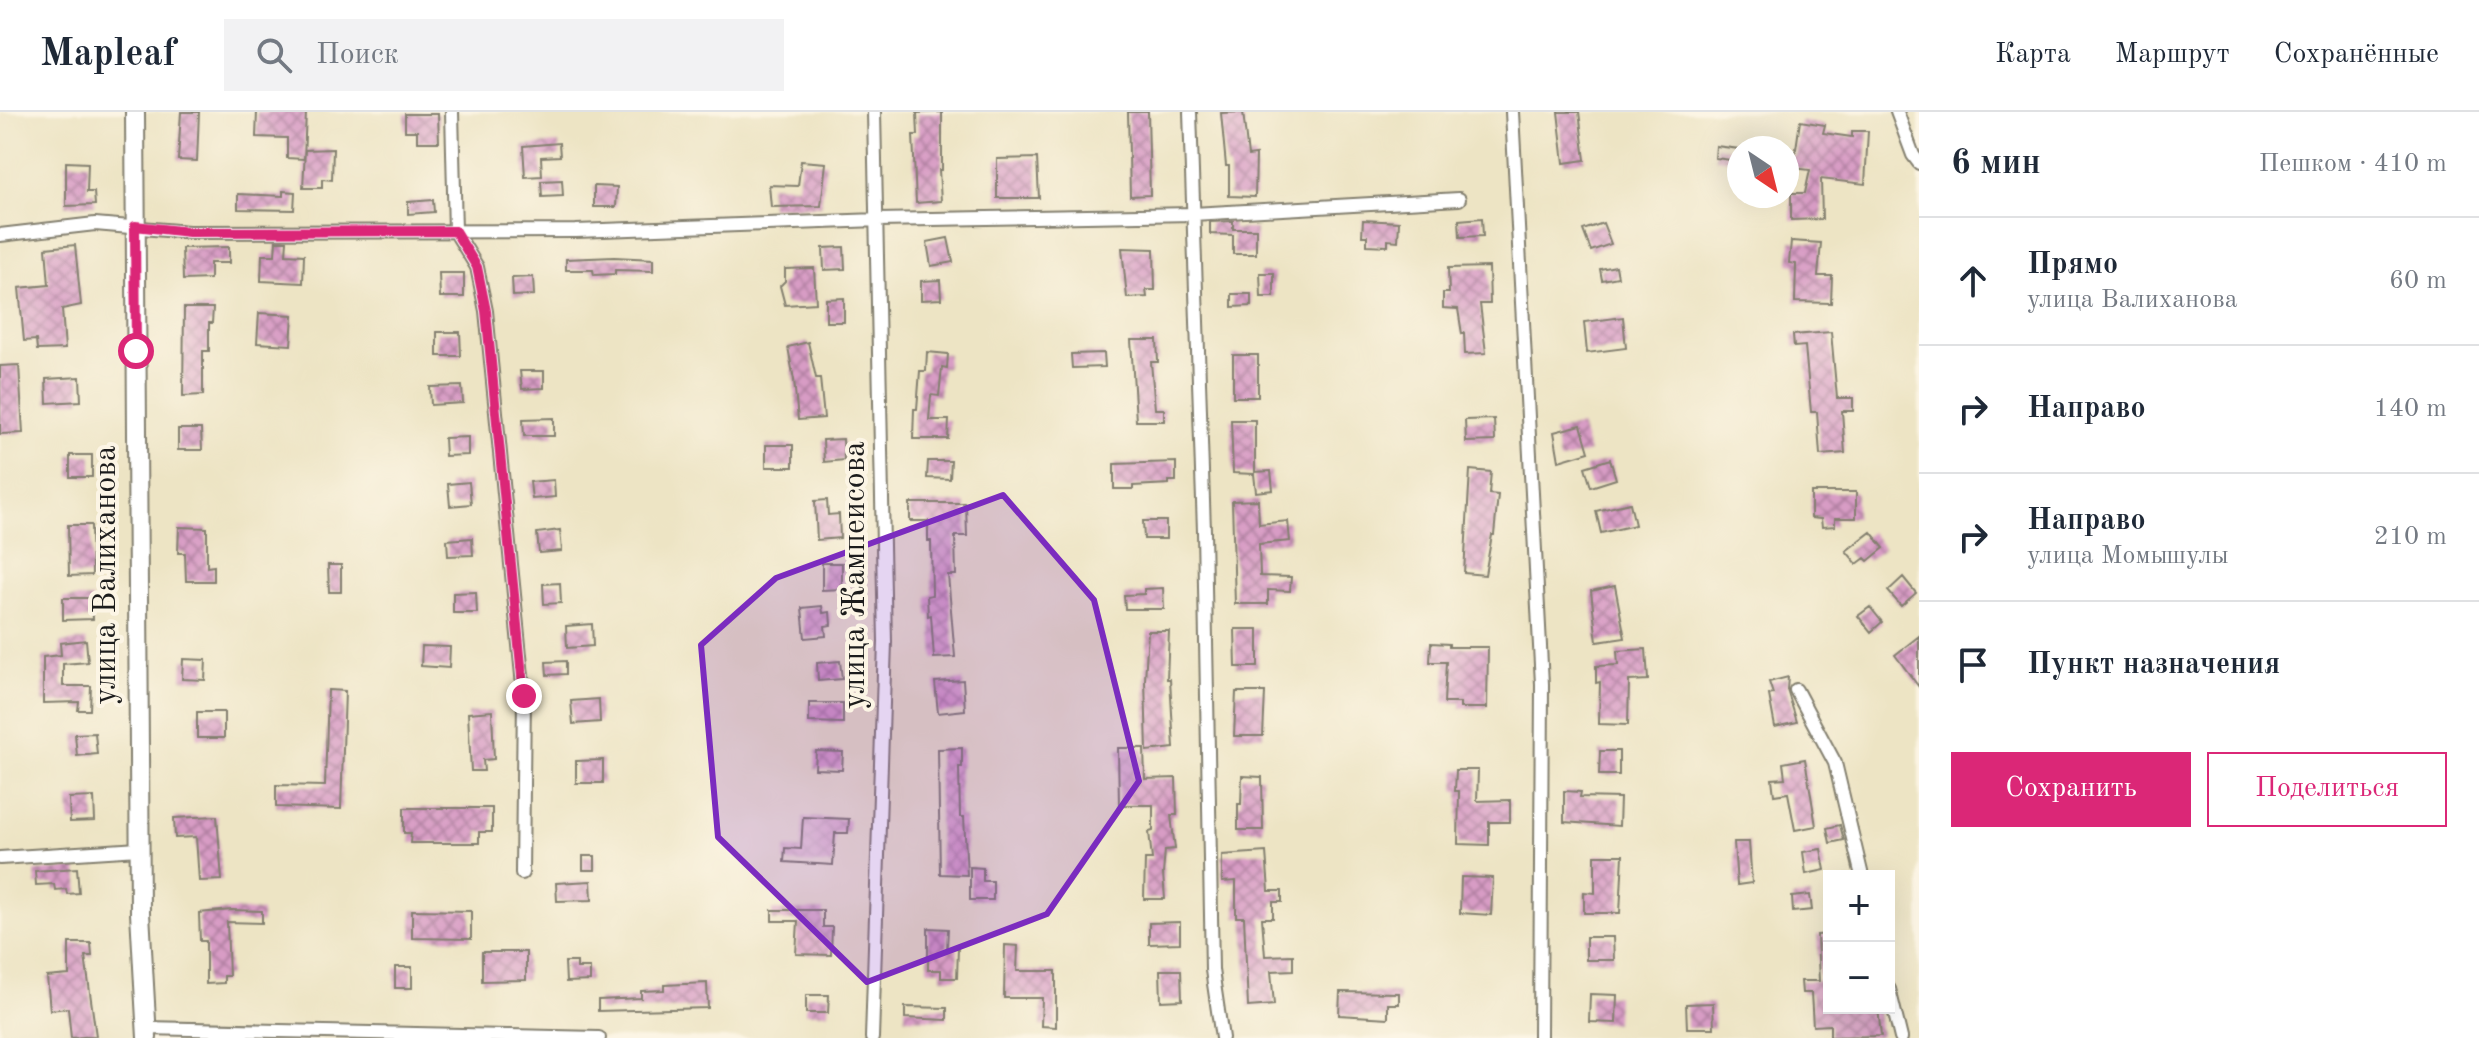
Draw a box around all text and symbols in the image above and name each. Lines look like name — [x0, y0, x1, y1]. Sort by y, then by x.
search box — [224, 19, 784, 91]
icon: search — [252, 33, 296, 77]
text: Mapleaf — [40, 36, 176, 74]
text: Поиск — [316, 40, 399, 70]
text: Карта — [1995, 41, 2071, 69]
text: Маршрут — [2115, 41, 2230, 69]
text: Сохранённые — [2274, 41, 2439, 69]
north arrow — [1727, 136, 1799, 208]
text: 6 мин — [1951, 147, 2041, 181]
text: Пешком · 410 m — [2259, 151, 2447, 177]
text: Прямо — [2027, 250, 2118, 280]
icon: ahead — [1951, 259, 1995, 303]
text: 60 m — [2389, 268, 2447, 294]
text: улица Валиханова — [2027, 287, 2238, 313]
route start — [118, 333, 154, 369]
icon: right — [1951, 387, 1995, 431]
text: Направо — [2027, 394, 2146, 424]
text: 140 m — [2374, 396, 2447, 422]
street label: улица Жампеисова — [840, 441, 872, 709]
street label: улица Валиханова — [91, 445, 123, 705]
text: Направо — [2027, 506, 2146, 536]
icon: right — [1951, 515, 1995, 559]
text: 210 m — [2374, 524, 2447, 550]
text: улица Момышулы — [2027, 543, 2229, 569]
icon: arrive — [1951, 643, 1995, 687]
text: Пункт назначения — [2027, 650, 2280, 680]
route end — [506, 678, 542, 714]
button: Сохранить — [1951, 752, 2191, 827]
button: Поделиться — [2207, 752, 2447, 827]
map controls — [1823, 870, 1895, 1014]
button: + — [1823, 870, 1895, 942]
button: − — [1823, 942, 1895, 1014]

